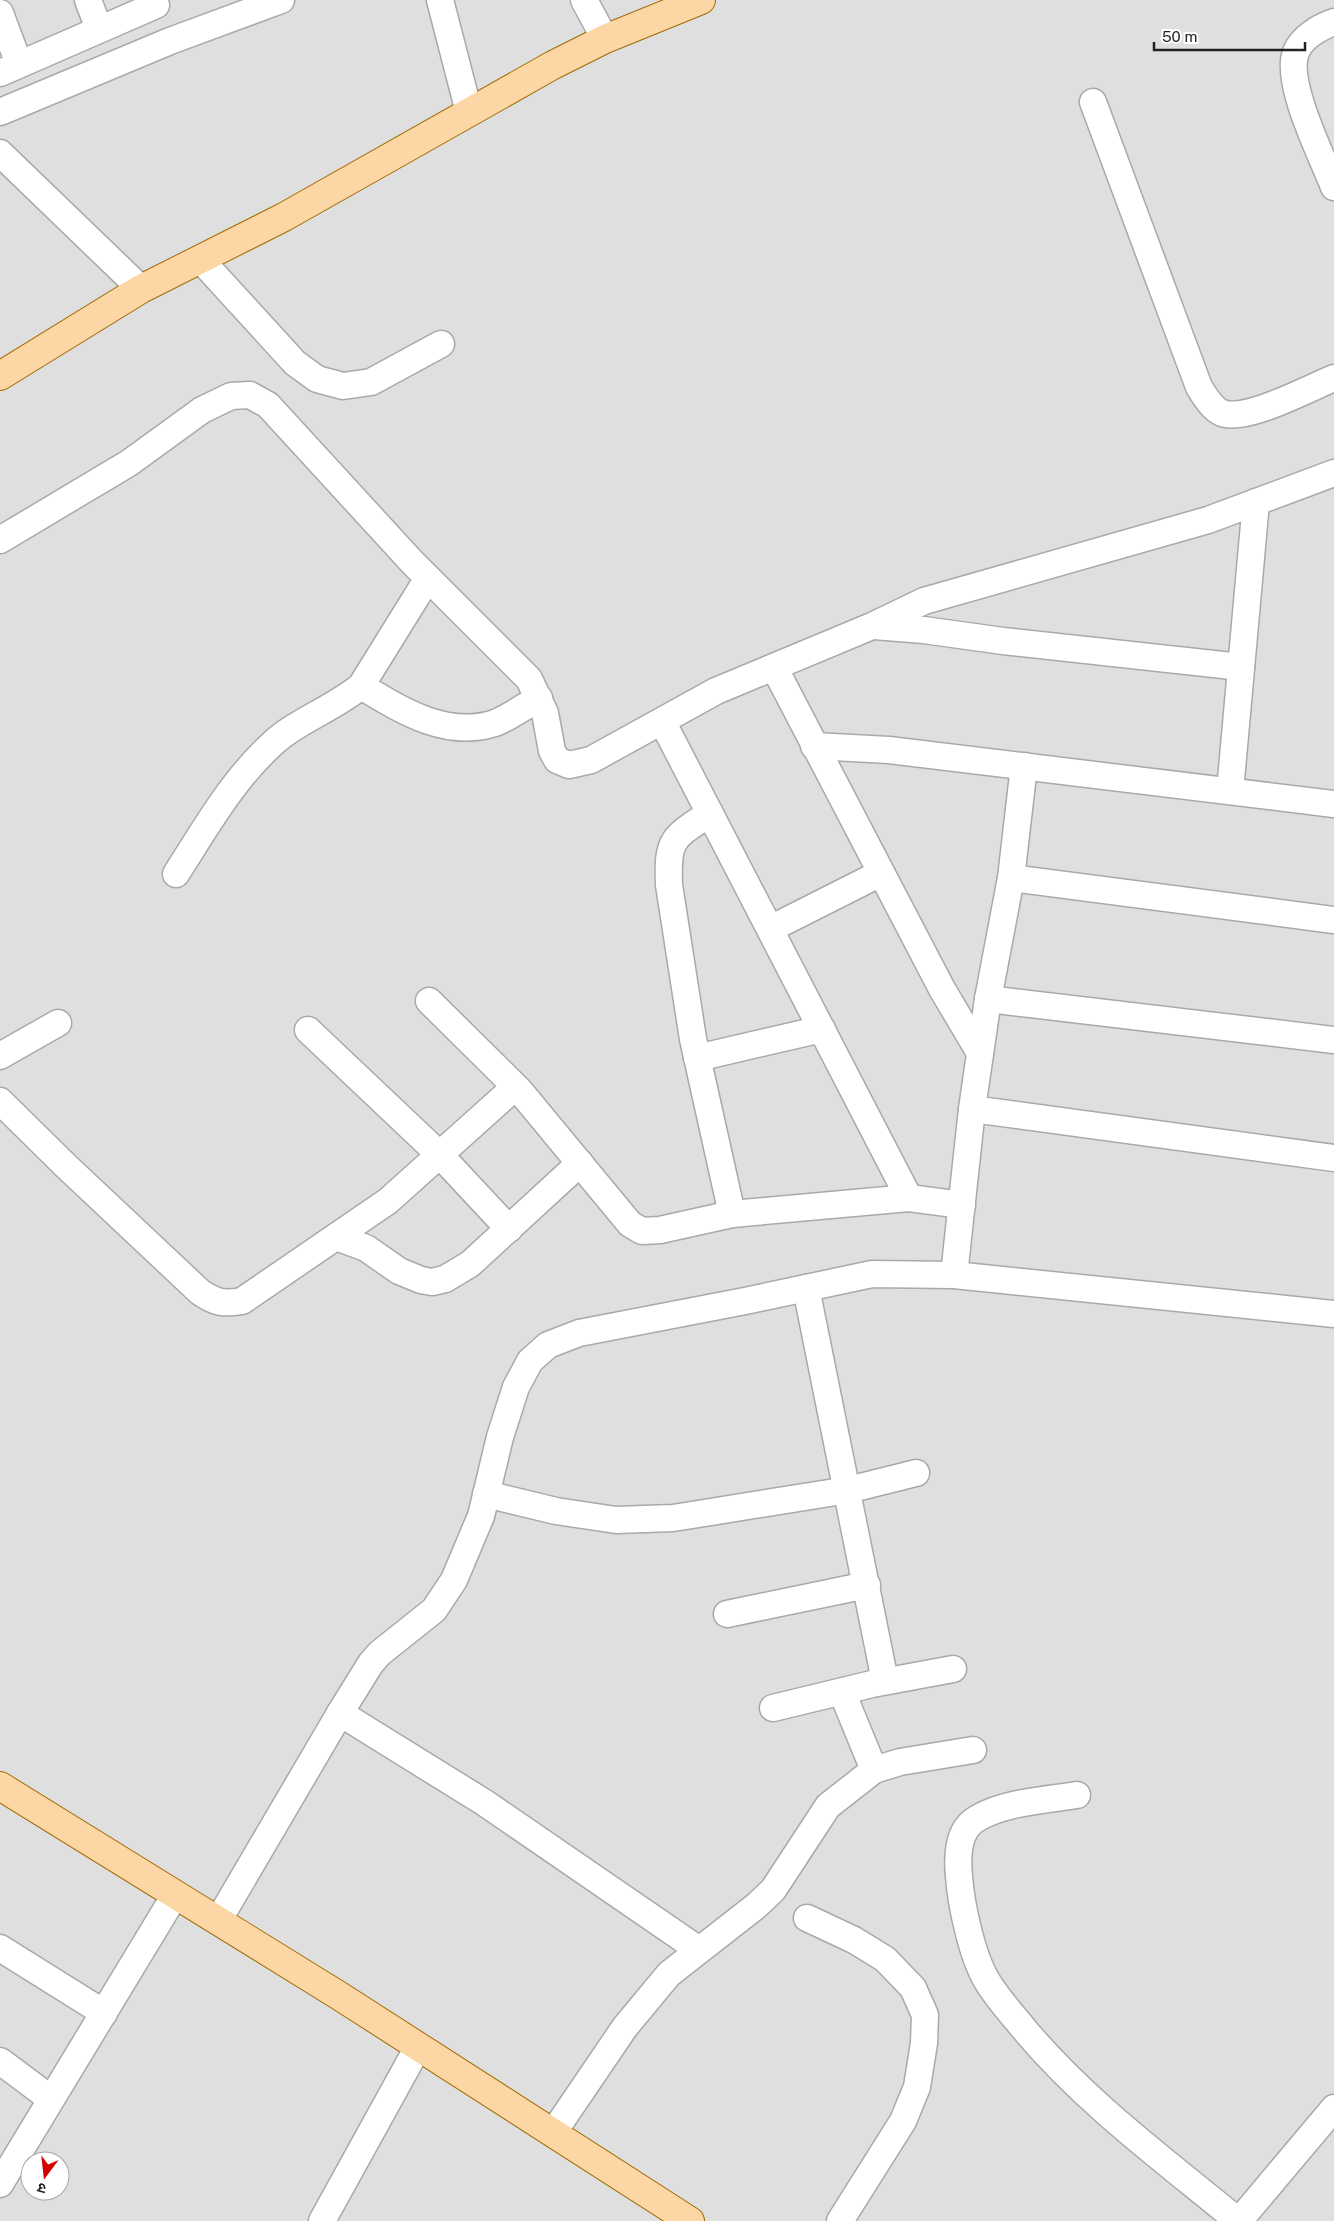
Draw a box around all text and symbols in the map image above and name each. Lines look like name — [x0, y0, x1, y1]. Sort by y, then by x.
scale bar — [1154, 20, 1305, 52]
text: 50 m — [1162, 28, 1197, 45]
north arrow — [20, 2151, 70, 2201]
text: उ — [35, 2180, 48, 2197]

